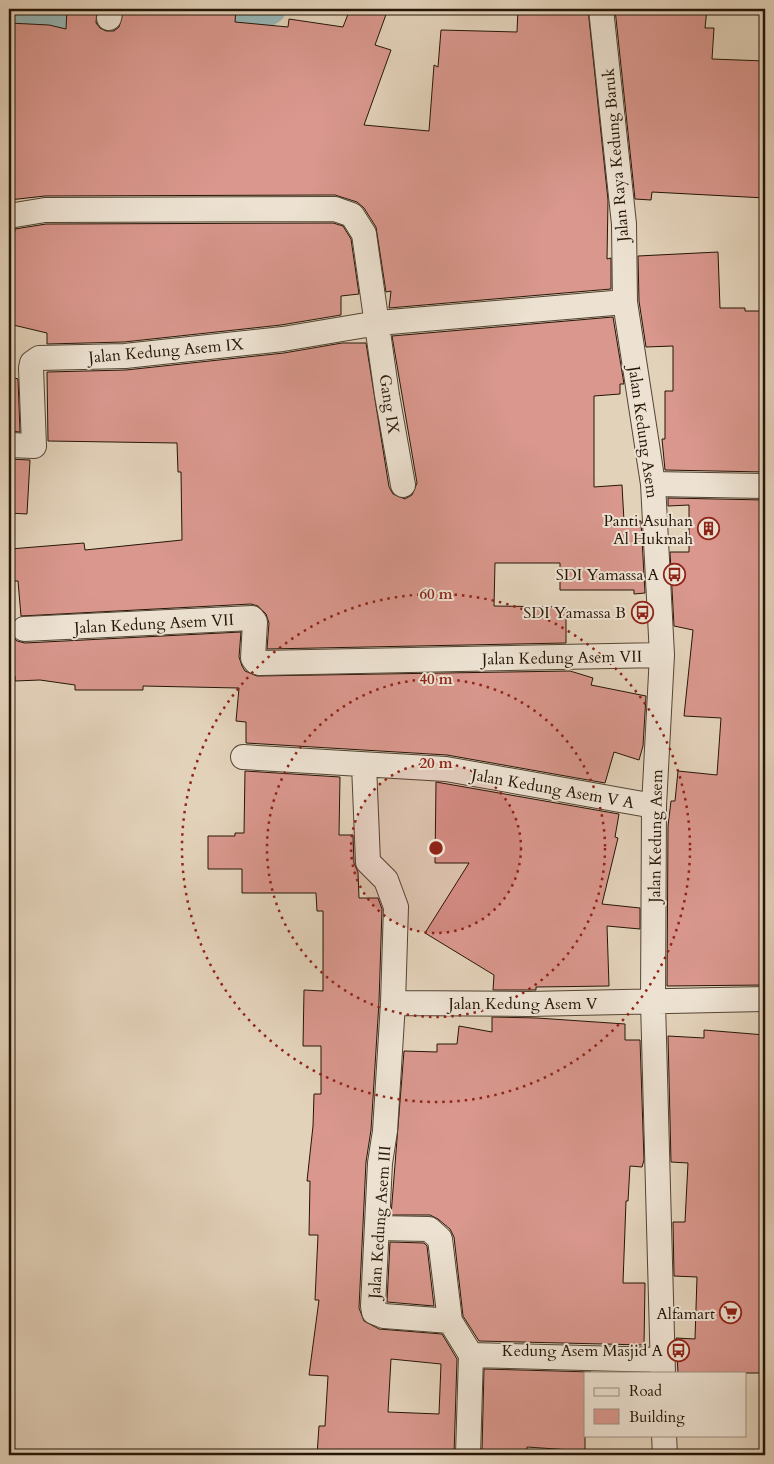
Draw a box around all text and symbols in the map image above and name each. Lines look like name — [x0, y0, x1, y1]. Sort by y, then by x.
street label: Jalan Raya Kedung Baruk — [597, 67, 635, 245]
street label: Jalan Kedung Asem IX — [86, 333, 245, 369]
street label: Jalan Kedung Asem — [623, 363, 663, 500]
street label: Gang IX — [373, 373, 405, 436]
place label: Panti Asuhan Al Hukmah — [603, 510, 693, 550]
building icon: Panti Asuhan Al Hukmah — [697, 517, 721, 541]
bus stop icon: SDI Yamassa A — [663, 562, 687, 586]
place label: SDI Yamassa A — [556, 564, 660, 586]
text: 60 m — [419, 584, 453, 604]
bus stop icon: SDI Yamassa B — [630, 600, 654, 624]
place label: SDI Yamassa B — [523, 602, 626, 624]
street label: Jalan Kedung Asem VII — [72, 609, 235, 639]
street label: Jalan Kedung Asem VII — [480, 646, 642, 670]
text: 40 m — [419, 669, 453, 689]
text: 20 m — [419, 753, 453, 773]
street label: Jalan Kedung Asem V A — [468, 763, 636, 814]
street label: Jalan Kedung Asem — [644, 769, 668, 905]
centre of rings — [427, 839, 445, 857]
street label: Jalan Kedung Asem V — [446, 993, 598, 1015]
street label: Jalan Kedung Asem III — [364, 1145, 396, 1302]
supermarket icon: Alfamart — [719, 1301, 743, 1325]
place label: Alfamart — [656, 1303, 715, 1325]
bus stop icon: Kedung Asem Masjid A — [667, 1338, 691, 1362]
place label: Kedung Asem Masjid A — [502, 1340, 664, 1362]
legend — [584, 1372, 746, 1436]
text: Road — [629, 1381, 662, 1401]
text: Building — [629, 1407, 685, 1427]

